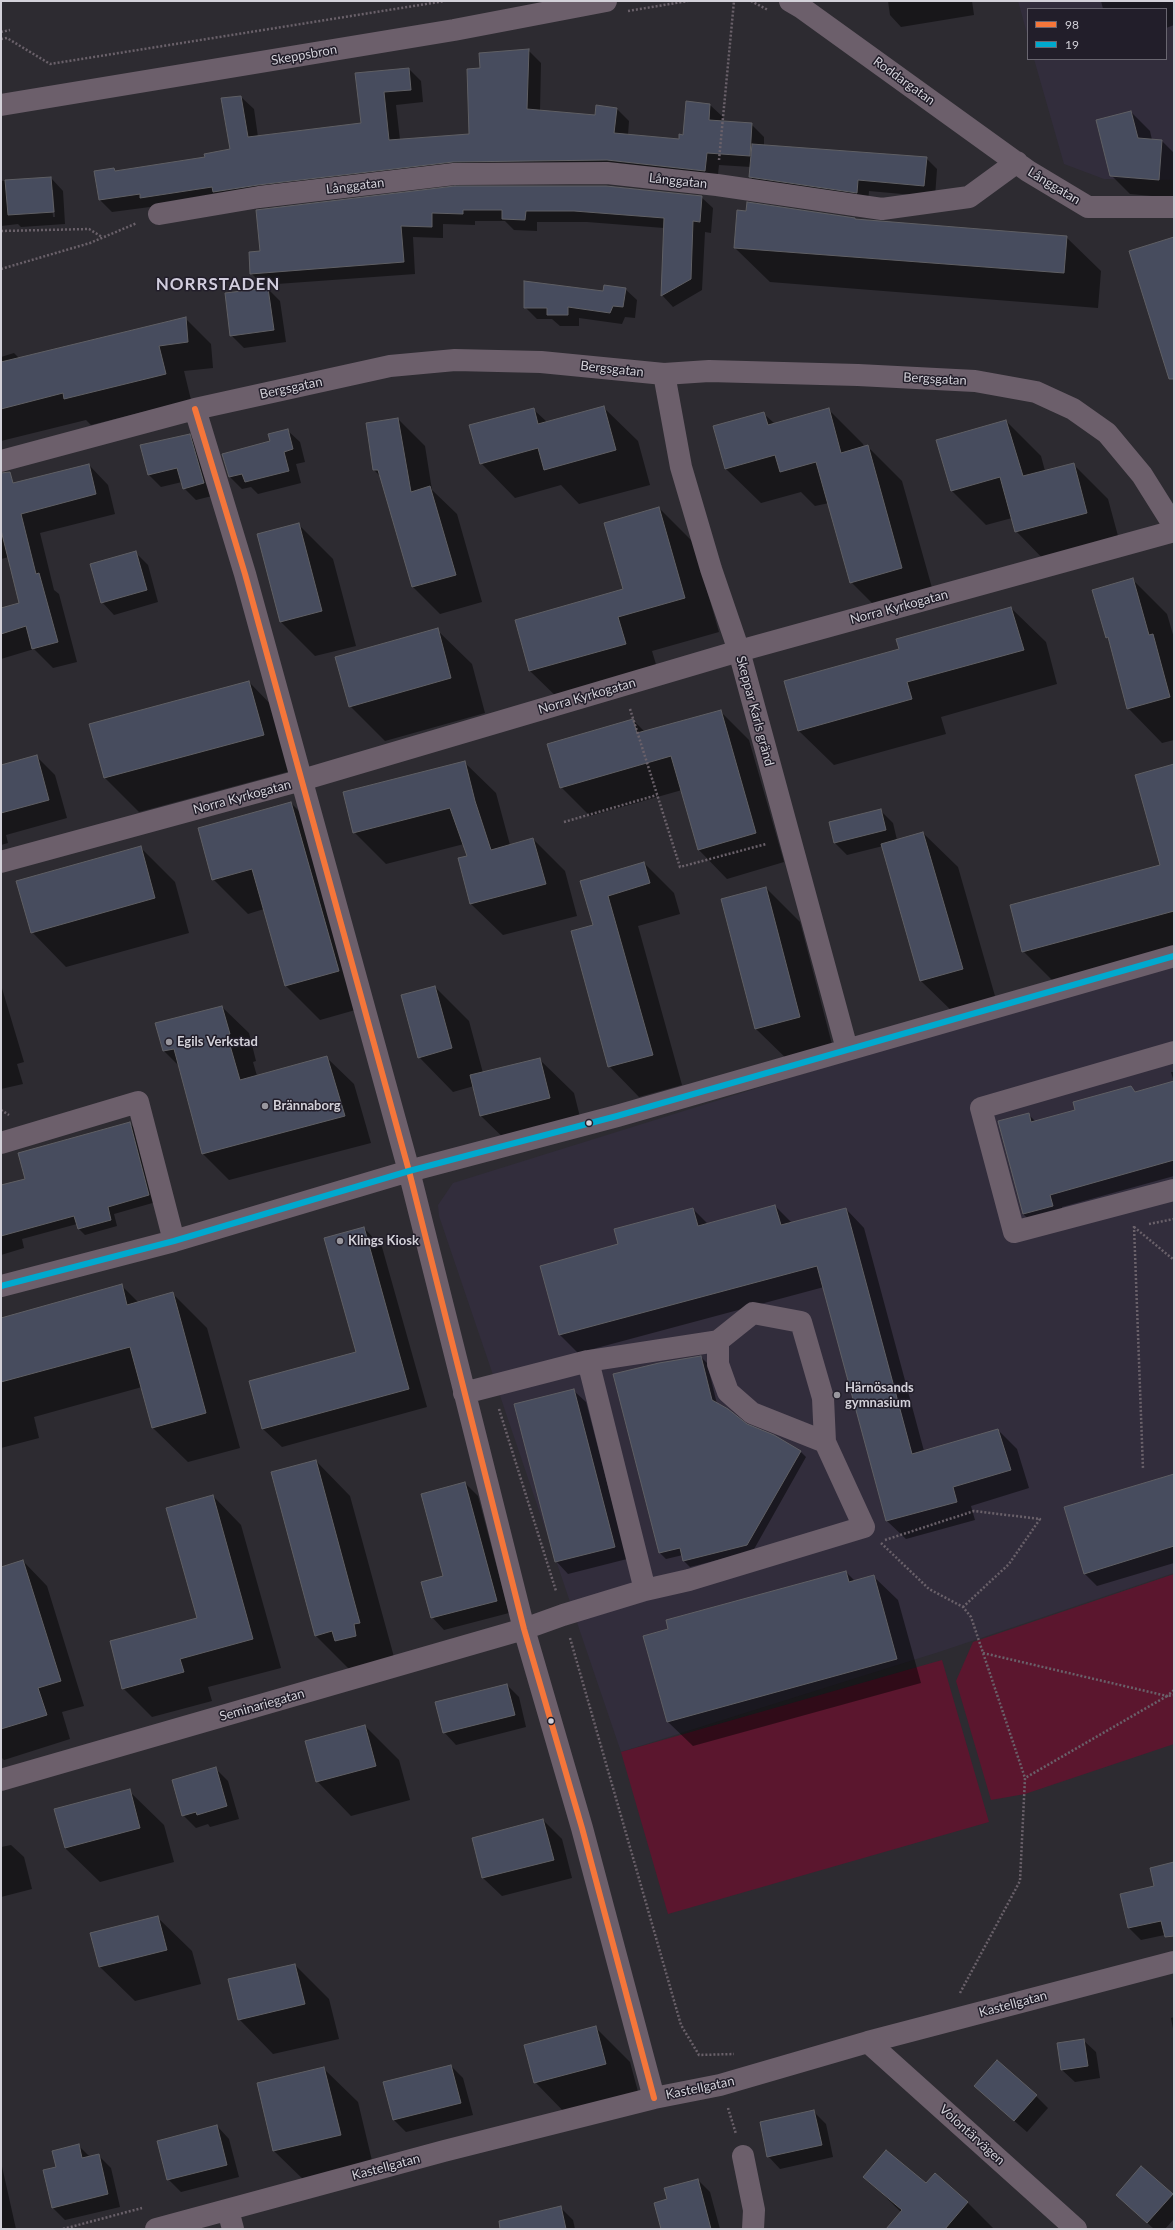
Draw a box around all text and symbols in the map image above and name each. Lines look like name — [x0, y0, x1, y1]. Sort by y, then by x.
legend — [1027, 8, 1167, 60]
text: 98 — [1065, 17, 1079, 32]
text: 19 — [1065, 37, 1079, 52]
street label: Skeppsbron — [270, 42, 338, 68]
street label: Roddargatan — [870, 53, 938, 109]
street label: Långgatan — [1025, 164, 1083, 208]
street label: Långgatan — [648, 170, 708, 192]
street label: Långgatan — [325, 175, 385, 197]
district label: NORRSTADEN — [156, 275, 280, 295]
street label: Bergsgatan — [580, 358, 644, 380]
street label: Bergsgatan — [903, 370, 967, 388]
street label: Bergsgatan — [258, 374, 324, 402]
street label: Norra Kyrkogatan — [848, 586, 950, 628]
street label: Skeppar Karls gränd — [733, 654, 777, 768]
street label: Norra Kyrkogatan — [536, 675, 638, 717]
street label: Norra Kyrkogatan — [191, 776, 293, 818]
place label: Egils Verkstad — [177, 1034, 258, 1050]
marker: Egils Verkstad — [164, 1037, 174, 1047]
place label: Brännaborg — [273, 1098, 341, 1114]
marker: Brännaborg — [260, 1101, 270, 1111]
unlabelled marker — [584, 1118, 594, 1128]
place label: Klings Kiosk — [348, 1233, 419, 1249]
marker: Klings Kiosk — [335, 1236, 345, 1246]
place label: Härnösands gymnasium — [845, 1380, 914, 1411]
marker: Härnösands gymnasium — [832, 1390, 842, 1400]
street label: Seminariegatan — [218, 1685, 306, 1725]
unlabelled marker — [546, 1716, 556, 1726]
street label: Kastellgatan — [977, 1987, 1049, 2021]
street label: Kastellgatan — [664, 2073, 736, 2103]
street label: Volontärvägen — [936, 2102, 1008, 2168]
street label: Kastellgatan — [350, 2150, 422, 2184]

